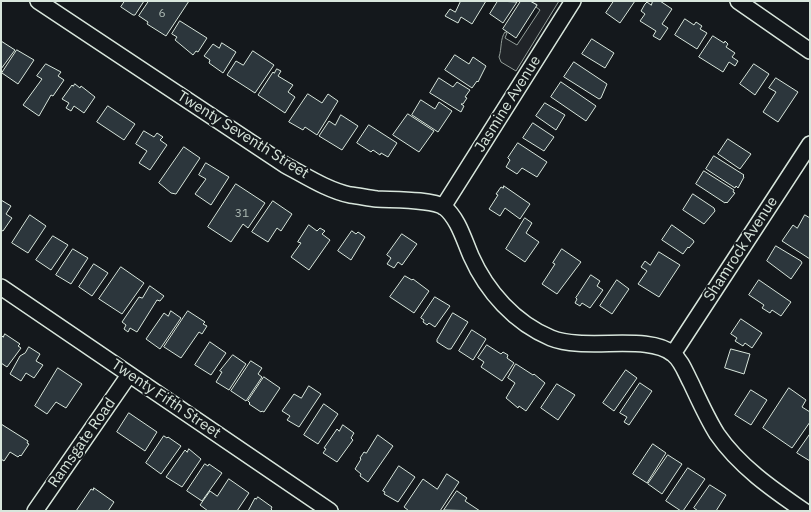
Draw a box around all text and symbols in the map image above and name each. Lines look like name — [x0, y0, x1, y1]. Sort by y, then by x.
house number: 6 — [158, 7, 166, 21]
street label: Jasmine Avenue — [471, 53, 545, 155]
street label: Twenty Seventh Street — [174, 87, 312, 183]
street label: Shamrock Avenue — [700, 193, 782, 305]
house number: 31 — [235, 207, 249, 221]
street label: Twenty Fifth Street — [108, 356, 224, 442]
street label: Ramsgate Road — [44, 395, 120, 491]

